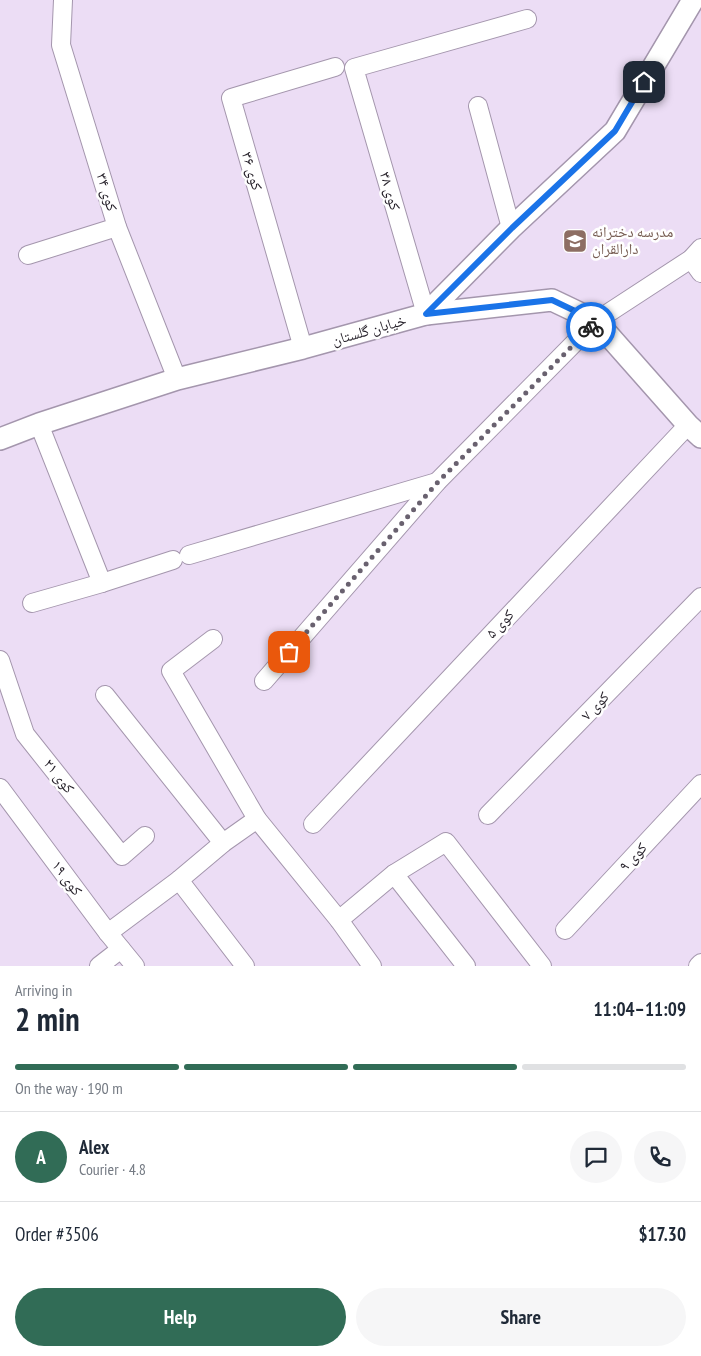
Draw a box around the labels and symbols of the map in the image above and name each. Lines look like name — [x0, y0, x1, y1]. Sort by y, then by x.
pin — [623, 61, 665, 103]
street label: کوی ۳۶ — [237, 149, 267, 193]
street label: کوی ۳۸ — [375, 169, 405, 213]
street label: کوی ۳۴ — [92, 170, 122, 214]
place label: مدرسه دخترانه دارالقران — [592, 222, 673, 259]
school or university icon: مدرسه دخترانه دارالقران — [562, 228, 588, 254]
courier — [566, 302, 616, 352]
street label: خیابان گلستان — [329, 310, 409, 350]
street label: کوی ۵ — [482, 605, 518, 643]
pin — [268, 631, 310, 673]
street label: کوی ۷ — [577, 687, 613, 725]
street label: کوی ۲۱ — [39, 754, 79, 798]
street label: کوی ۹ — [615, 838, 651, 876]
street label: کوی ۱۹ — [47, 856, 87, 900]

